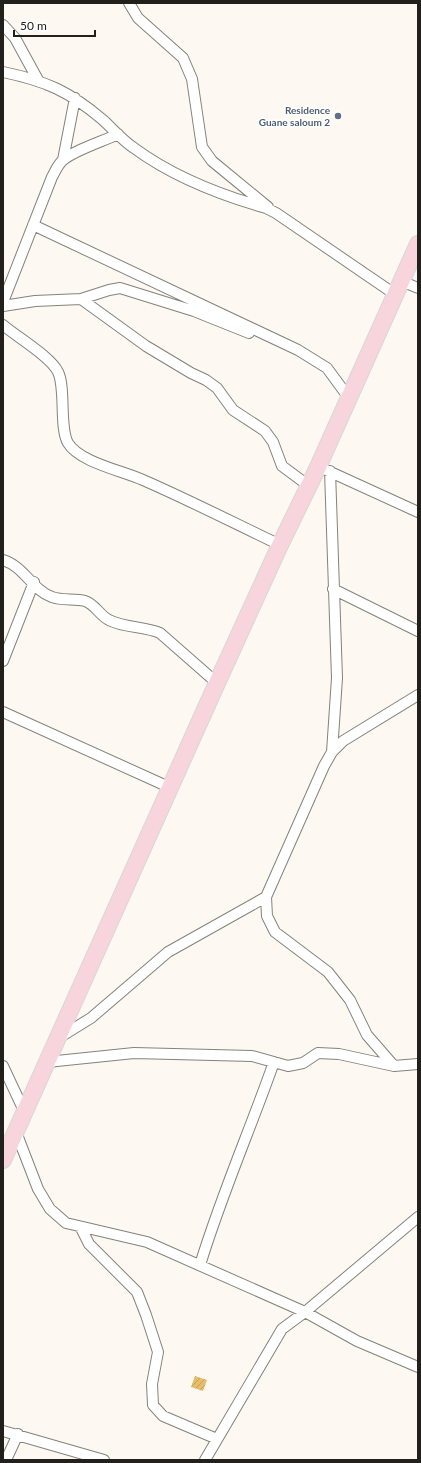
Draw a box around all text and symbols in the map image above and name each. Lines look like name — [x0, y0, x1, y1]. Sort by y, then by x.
scale bar — [14, 12, 95, 38]
text: 50 m — [20, 18, 47, 33]
place label: Residence Guane saloum 2 — [259, 104, 331, 128]
marker: Residence Guane saloum 2 — [333, 111, 343, 121]

